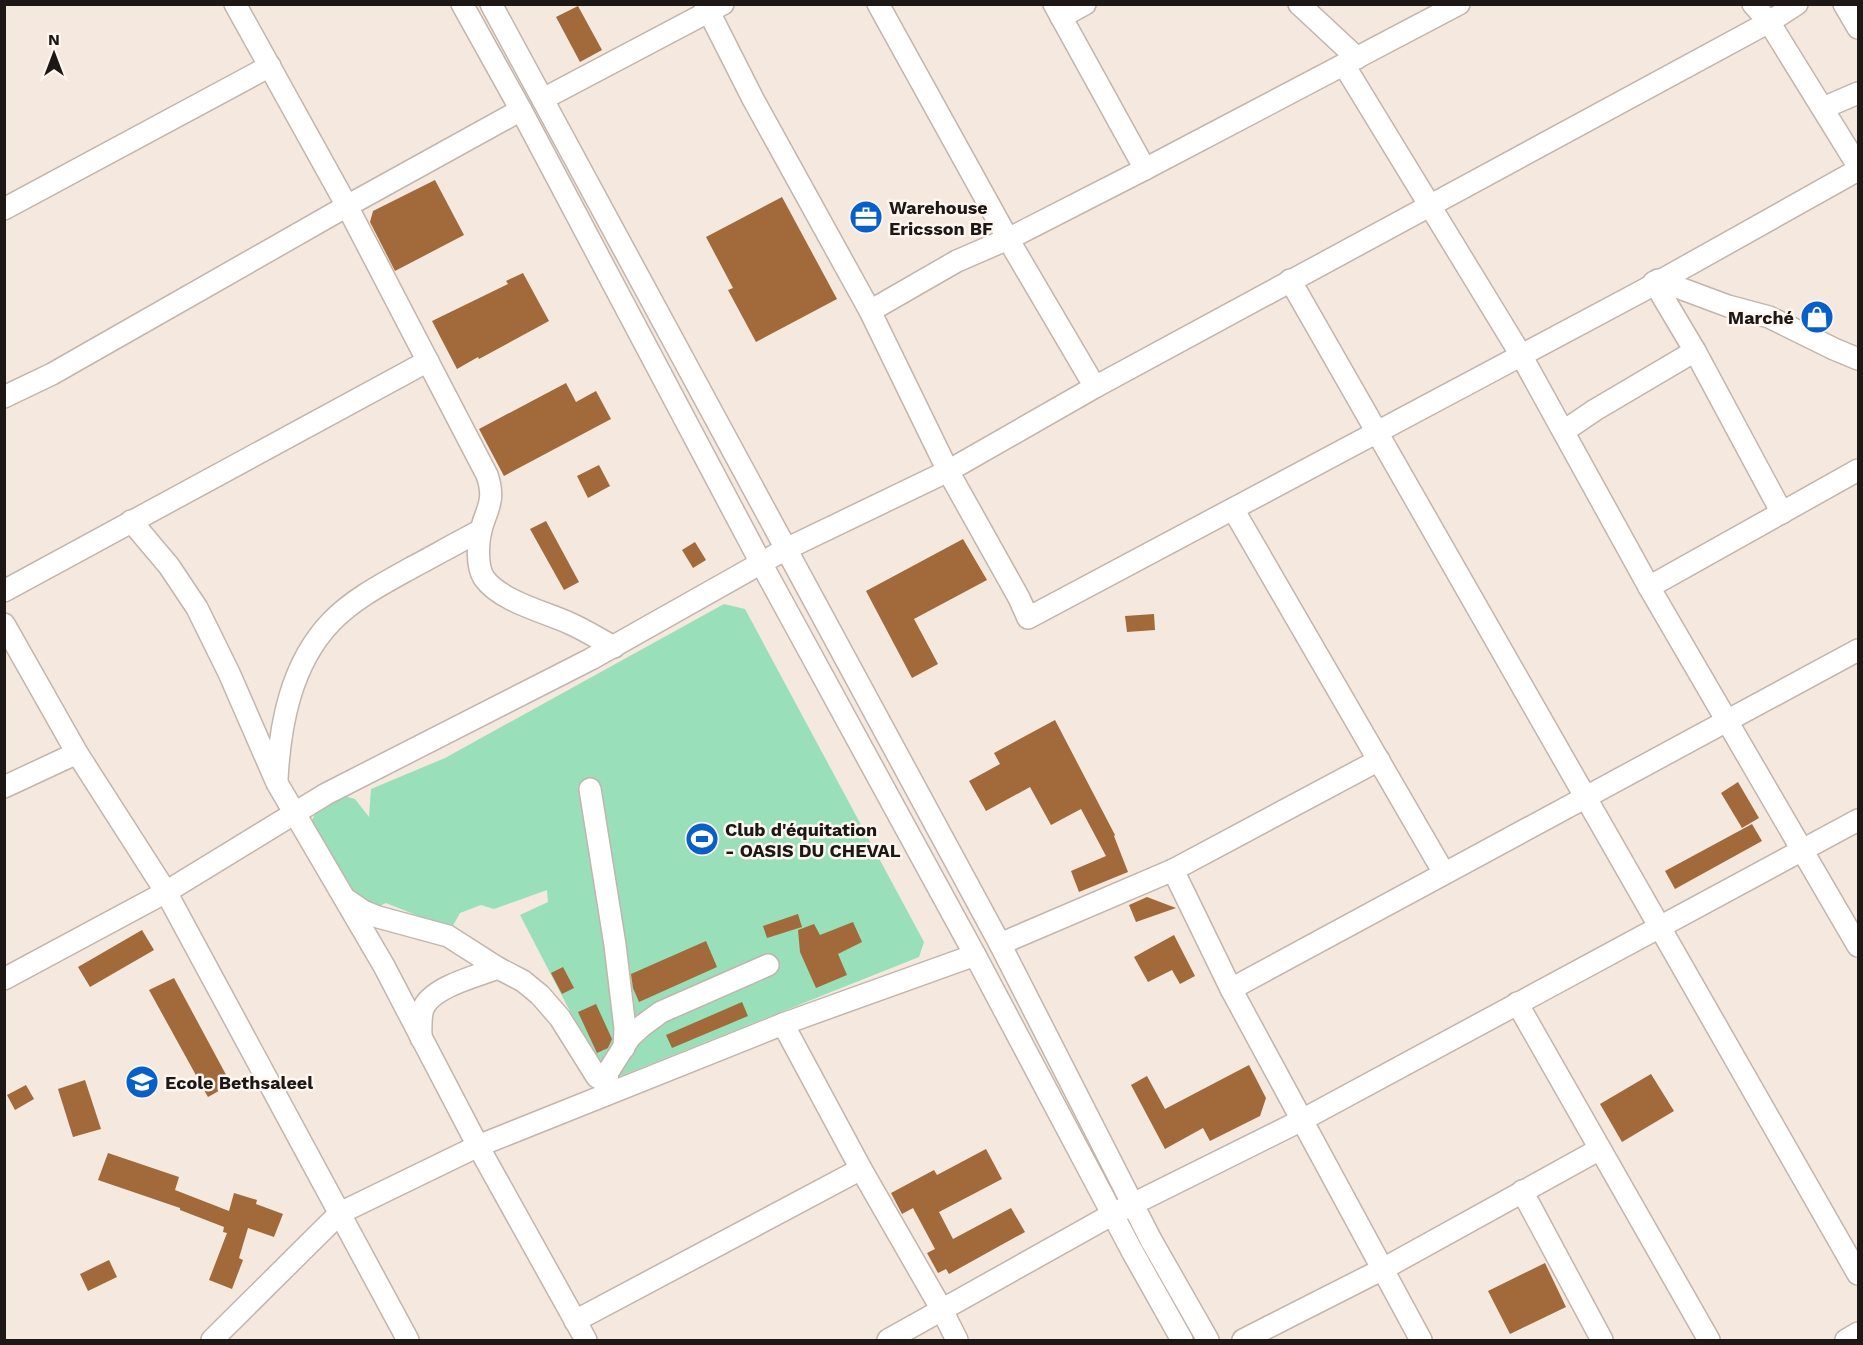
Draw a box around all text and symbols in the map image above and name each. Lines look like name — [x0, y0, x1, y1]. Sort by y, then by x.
north arrow — [24, 24, 84, 84]
text: N — [48, 30, 60, 49]
place label: Warehouse Ericsson BF — [889, 197, 993, 239]
office icon: Warehouse Ericsson BF — [848, 199, 884, 235]
shop icon: Marché — [1799, 299, 1835, 335]
place label: Marché — [1728, 307, 1794, 328]
place label: Club d'équitation - OASIS DU CHEVAL — [725, 819, 901, 861]
sports icon: Club d'équitation - OASIS DU CHEVAL — [684, 821, 720, 857]
school or university icon: Ecole Bethsaleel — [124, 1064, 160, 1100]
place label: Ecole Bethsaleel — [165, 1072, 313, 1093]

